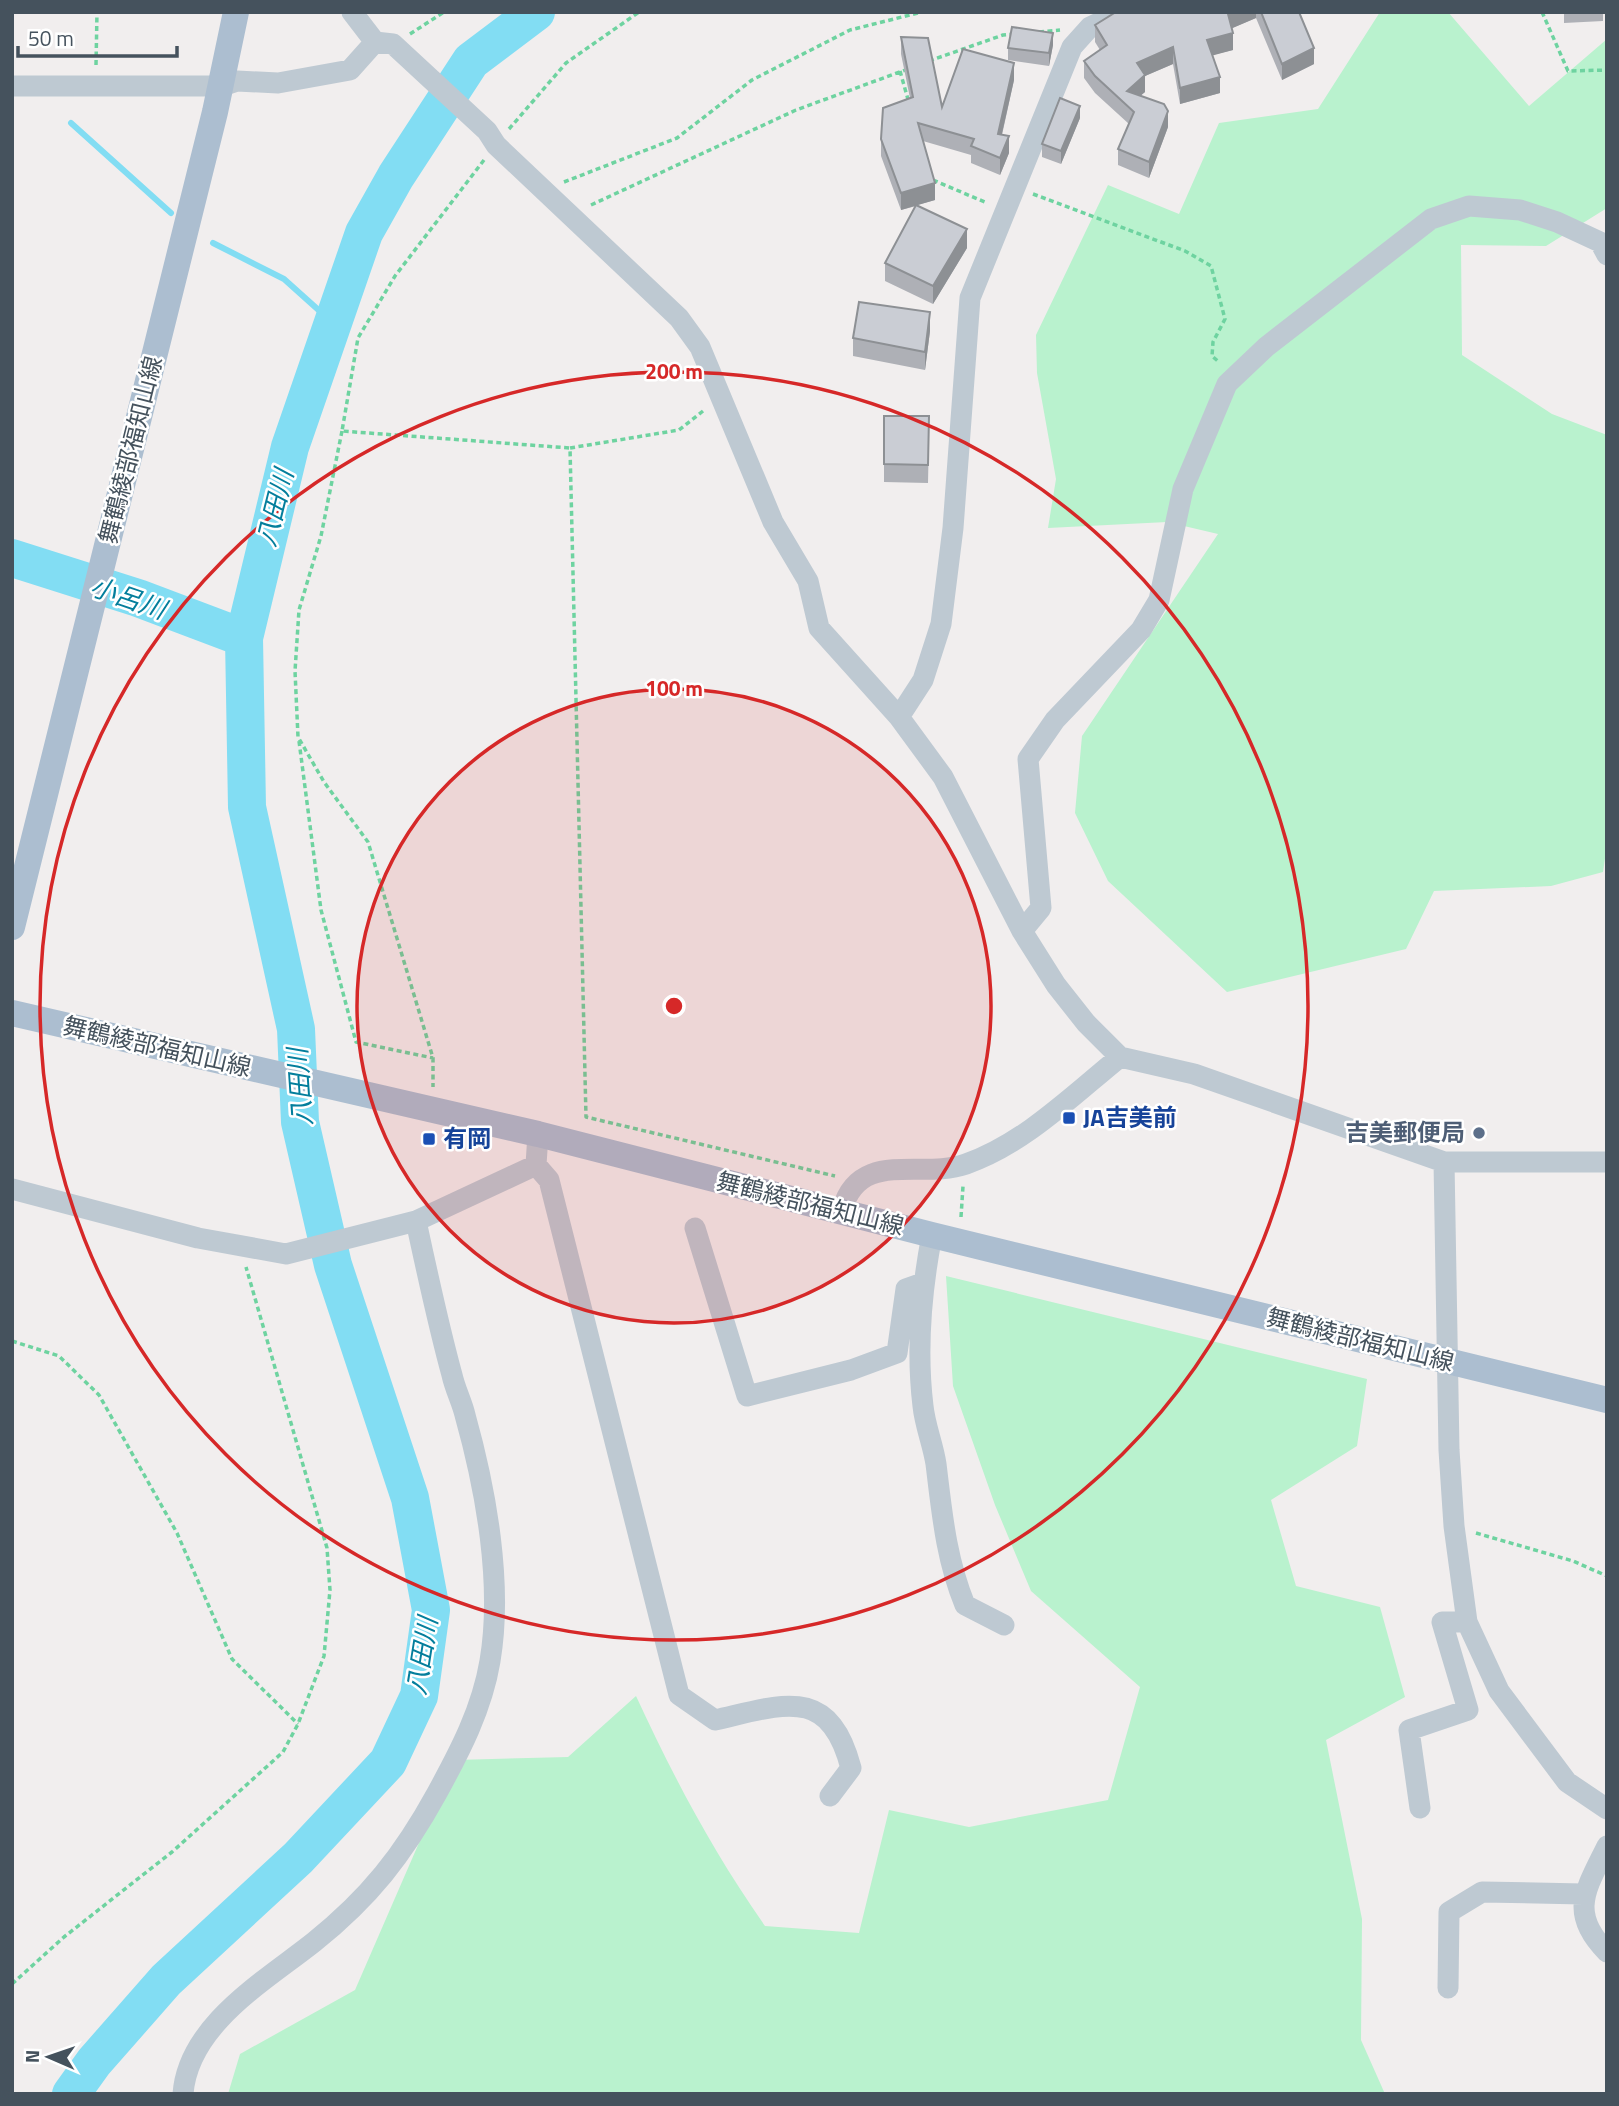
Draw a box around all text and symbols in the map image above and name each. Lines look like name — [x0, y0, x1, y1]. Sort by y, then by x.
scale bar — [18, 14, 177, 58]
text: 50 m — [28, 22, 74, 54]
street label: 舞鶴綾部福知山線 — [89, 352, 171, 547]
text: 200 m — [645, 355, 703, 387]
water label: 八田川 — [246, 462, 304, 550]
water label: 小呂川 — [85, 566, 174, 630]
text: 100 m — [645, 672, 703, 704]
centre of rings — [662, 994, 686, 1018]
street label: 舞鶴綾部福知山線 — [60, 1007, 255, 1085]
water label: 八田川 — [277, 1044, 322, 1127]
place label: JA吉美前 — [1083, 1099, 1177, 1135]
marker: JA吉美前 — [1061, 1110, 1077, 1126]
place label: 吉美郵便局 — [1345, 1114, 1465, 1150]
place label: 有岡 — [443, 1120, 491, 1156]
marker: 吉美郵便局 — [1471, 1125, 1487, 1141]
marker: 有岡 — [421, 1131, 437, 1147]
street label: 舞鶴綾部福知山線 — [713, 1162, 908, 1244]
street label: 舞鶴綾部福知山線 — [1263, 1298, 1458, 1380]
water label: 八田川 — [396, 1611, 447, 1697]
north arrow — [14, 2022, 84, 2092]
text: N — [17, 2049, 46, 2063]

